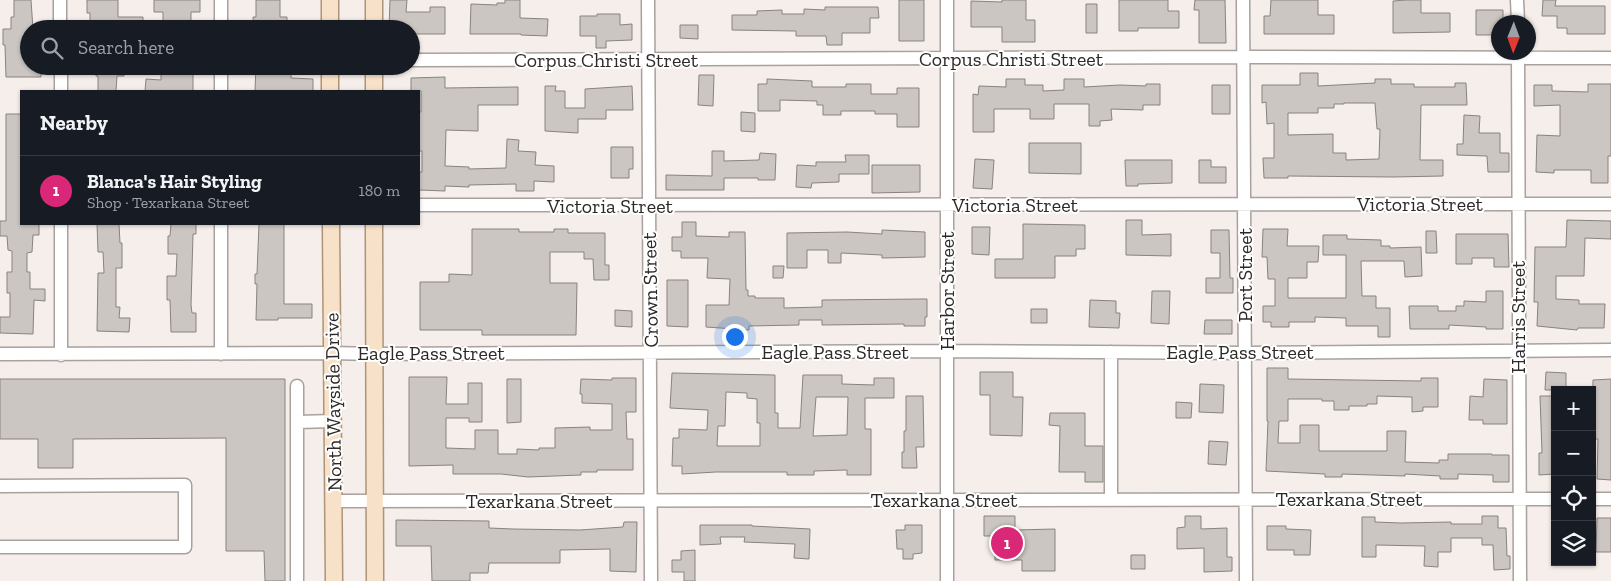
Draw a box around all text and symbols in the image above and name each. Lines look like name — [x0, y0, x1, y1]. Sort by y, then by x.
north arrow — [1491, 15, 1536, 60]
search box — [20, 20, 420, 75]
icon: search — [38, 34, 66, 62]
text: Search here — [78, 36, 174, 59]
street label: Corpus Christi Street — [919, 47, 1104, 71]
street label: Corpus Christi Street — [514, 48, 699, 72]
text: Nearby — [40, 110, 108, 135]
text: Blanca's Hair Styling — [87, 170, 262, 193]
text: 1 — [53, 181, 59, 200]
text: 180 m — [359, 181, 400, 200]
street label: Victoria Street — [1356, 192, 1484, 216]
text: Shop · Texarkana Street — [87, 193, 250, 212]
street label: Victoria Street — [951, 193, 1079, 217]
street label: Victoria Street — [546, 194, 674, 218]
street label: Port Street — [1233, 227, 1257, 322]
street label: Harbor Street — [935, 231, 959, 351]
street label: Crown Street — [637, 232, 663, 348]
street label: Harris Street — [1506, 260, 1530, 373]
street label: North Wayside Drive — [319, 312, 347, 492]
your location — [722, 324, 748, 350]
street label: Eagle Pass Street — [761, 340, 909, 364]
street label: Eagle Pass Street — [1166, 340, 1314, 364]
street label: Eagle Pass Street — [357, 341, 505, 365]
map controls — [1551, 386, 1596, 566]
button: + — [1551, 386, 1596, 431]
button: − — [1551, 431, 1596, 476]
button: locate — [1551, 476, 1596, 521]
street label: Texarkana Street — [1276, 487, 1423, 511]
street label: Texarkana Street — [871, 488, 1018, 512]
street label: Texarkana Street — [466, 489, 613, 513]
button: layers — [1551, 521, 1596, 566]
pin: 1 — [991, 524, 1023, 562]

